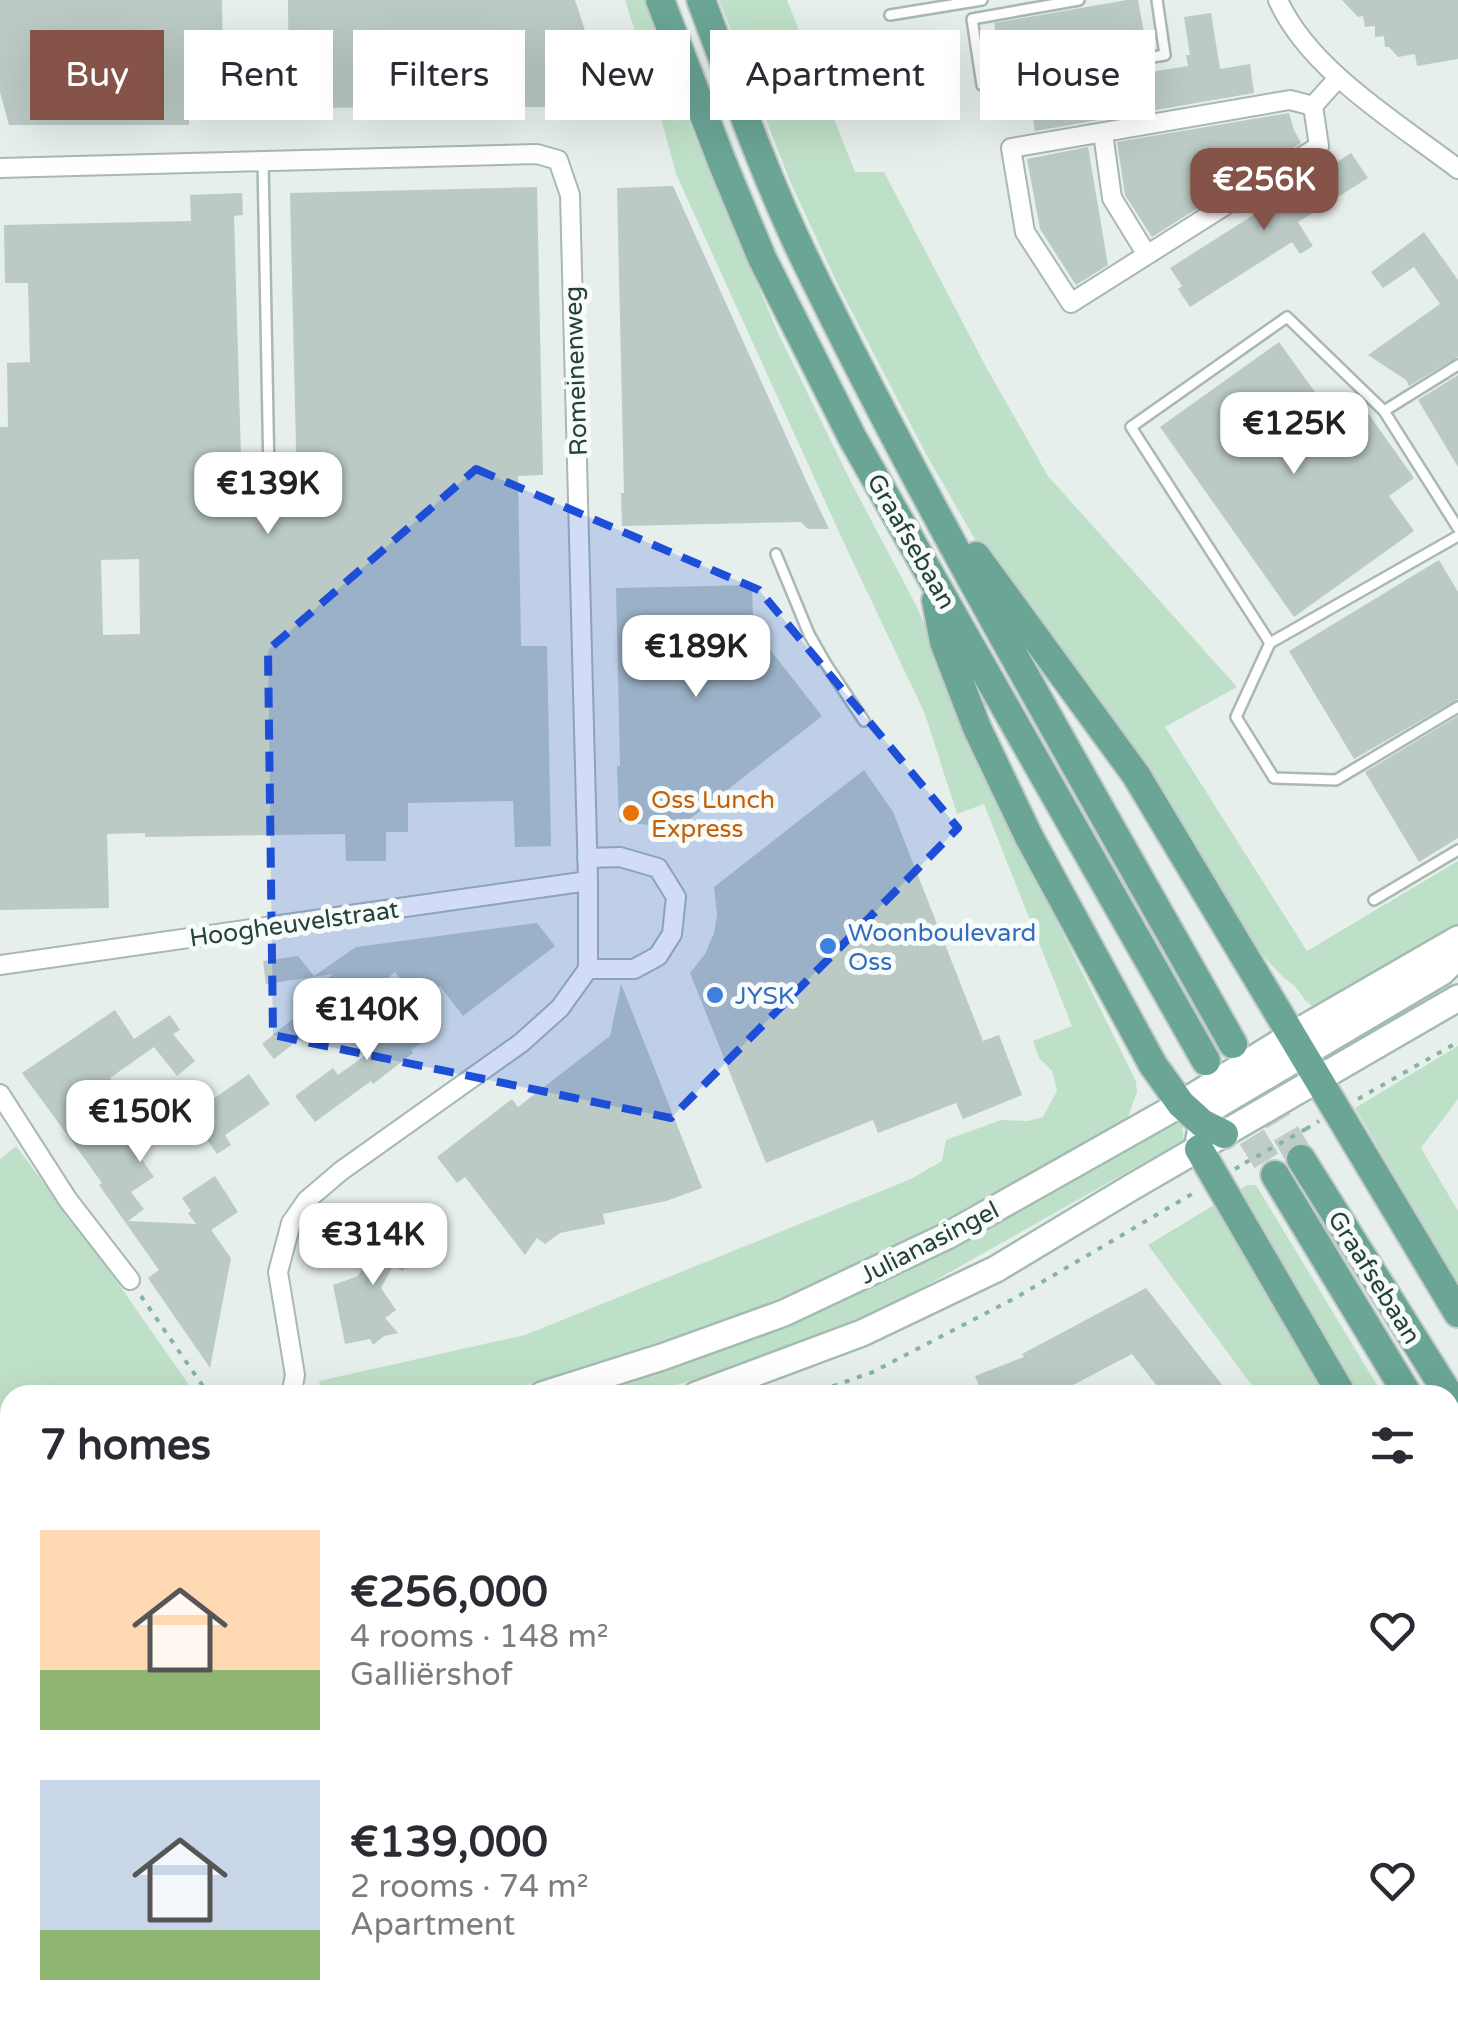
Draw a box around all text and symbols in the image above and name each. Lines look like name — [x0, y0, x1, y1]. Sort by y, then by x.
chip: Buy — [30, 30, 164, 120]
chip: Rent — [184, 30, 333, 120]
chip: Filters — [353, 30, 525, 120]
chip: New — [545, 30, 690, 120]
chip: Apartment — [710, 30, 960, 120]
chip: House — [980, 30, 1155, 120]
pin: €256K — [1194, 148, 1334, 233]
text: €256K — [1212, 161, 1316, 199]
street label: Romeinenweg — [558, 285, 594, 457]
pin: €125K — [1224, 392, 1364, 477]
text: €125K — [1242, 405, 1346, 443]
pin: €139K — [198, 452, 338, 537]
text: €139K — [216, 465, 320, 503]
street label: Graafsebaan — [860, 469, 962, 614]
pin: €189K — [626, 615, 766, 700]
text: €189K — [644, 628, 748, 666]
place label: Oss Lunch Express — [651, 785, 775, 844]
marker: Oss Lunch Express — [620, 802, 642, 824]
street label: Hoogheuvelstraat — [188, 894, 401, 954]
place label: Woonboulevard Oss — [848, 918, 1036, 977]
marker: Woonboulevard Oss — [817, 935, 839, 957]
pin: €140K — [297, 978, 437, 1063]
place label: JYSK — [735, 981, 795, 1011]
marker: JYSK — [704, 984, 726, 1006]
text: €140K — [315, 991, 419, 1029]
pin: €150K — [70, 1080, 210, 1165]
text: €150K — [88, 1093, 192, 1131]
street label: Julianasingel — [855, 1195, 1004, 1291]
pin: €314K — [303, 1203, 443, 1288]
street label: Graafsebaan — [1321, 1206, 1427, 1350]
text: €314K — [321, 1216, 425, 1254]
icon: filters — [1365, 1418, 1420, 1473]
text: 7 homes — [40, 1420, 211, 1471]
text: €256,000 — [350, 1567, 548, 1618]
icon: home — [120, 1570, 240, 1690]
icon: heart — [1365, 1603, 1420, 1658]
text: 4 rooms · 148 m² — [350, 1618, 609, 1656]
text: Galliërshof — [350, 1656, 513, 1694]
text: €139,000 — [350, 1817, 548, 1868]
icon: home — [120, 1820, 240, 1940]
icon: heart — [1365, 1853, 1420, 1908]
text: 2 rooms · 74 m² — [350, 1868, 589, 1906]
text: Apartment — [350, 1906, 515, 1944]

